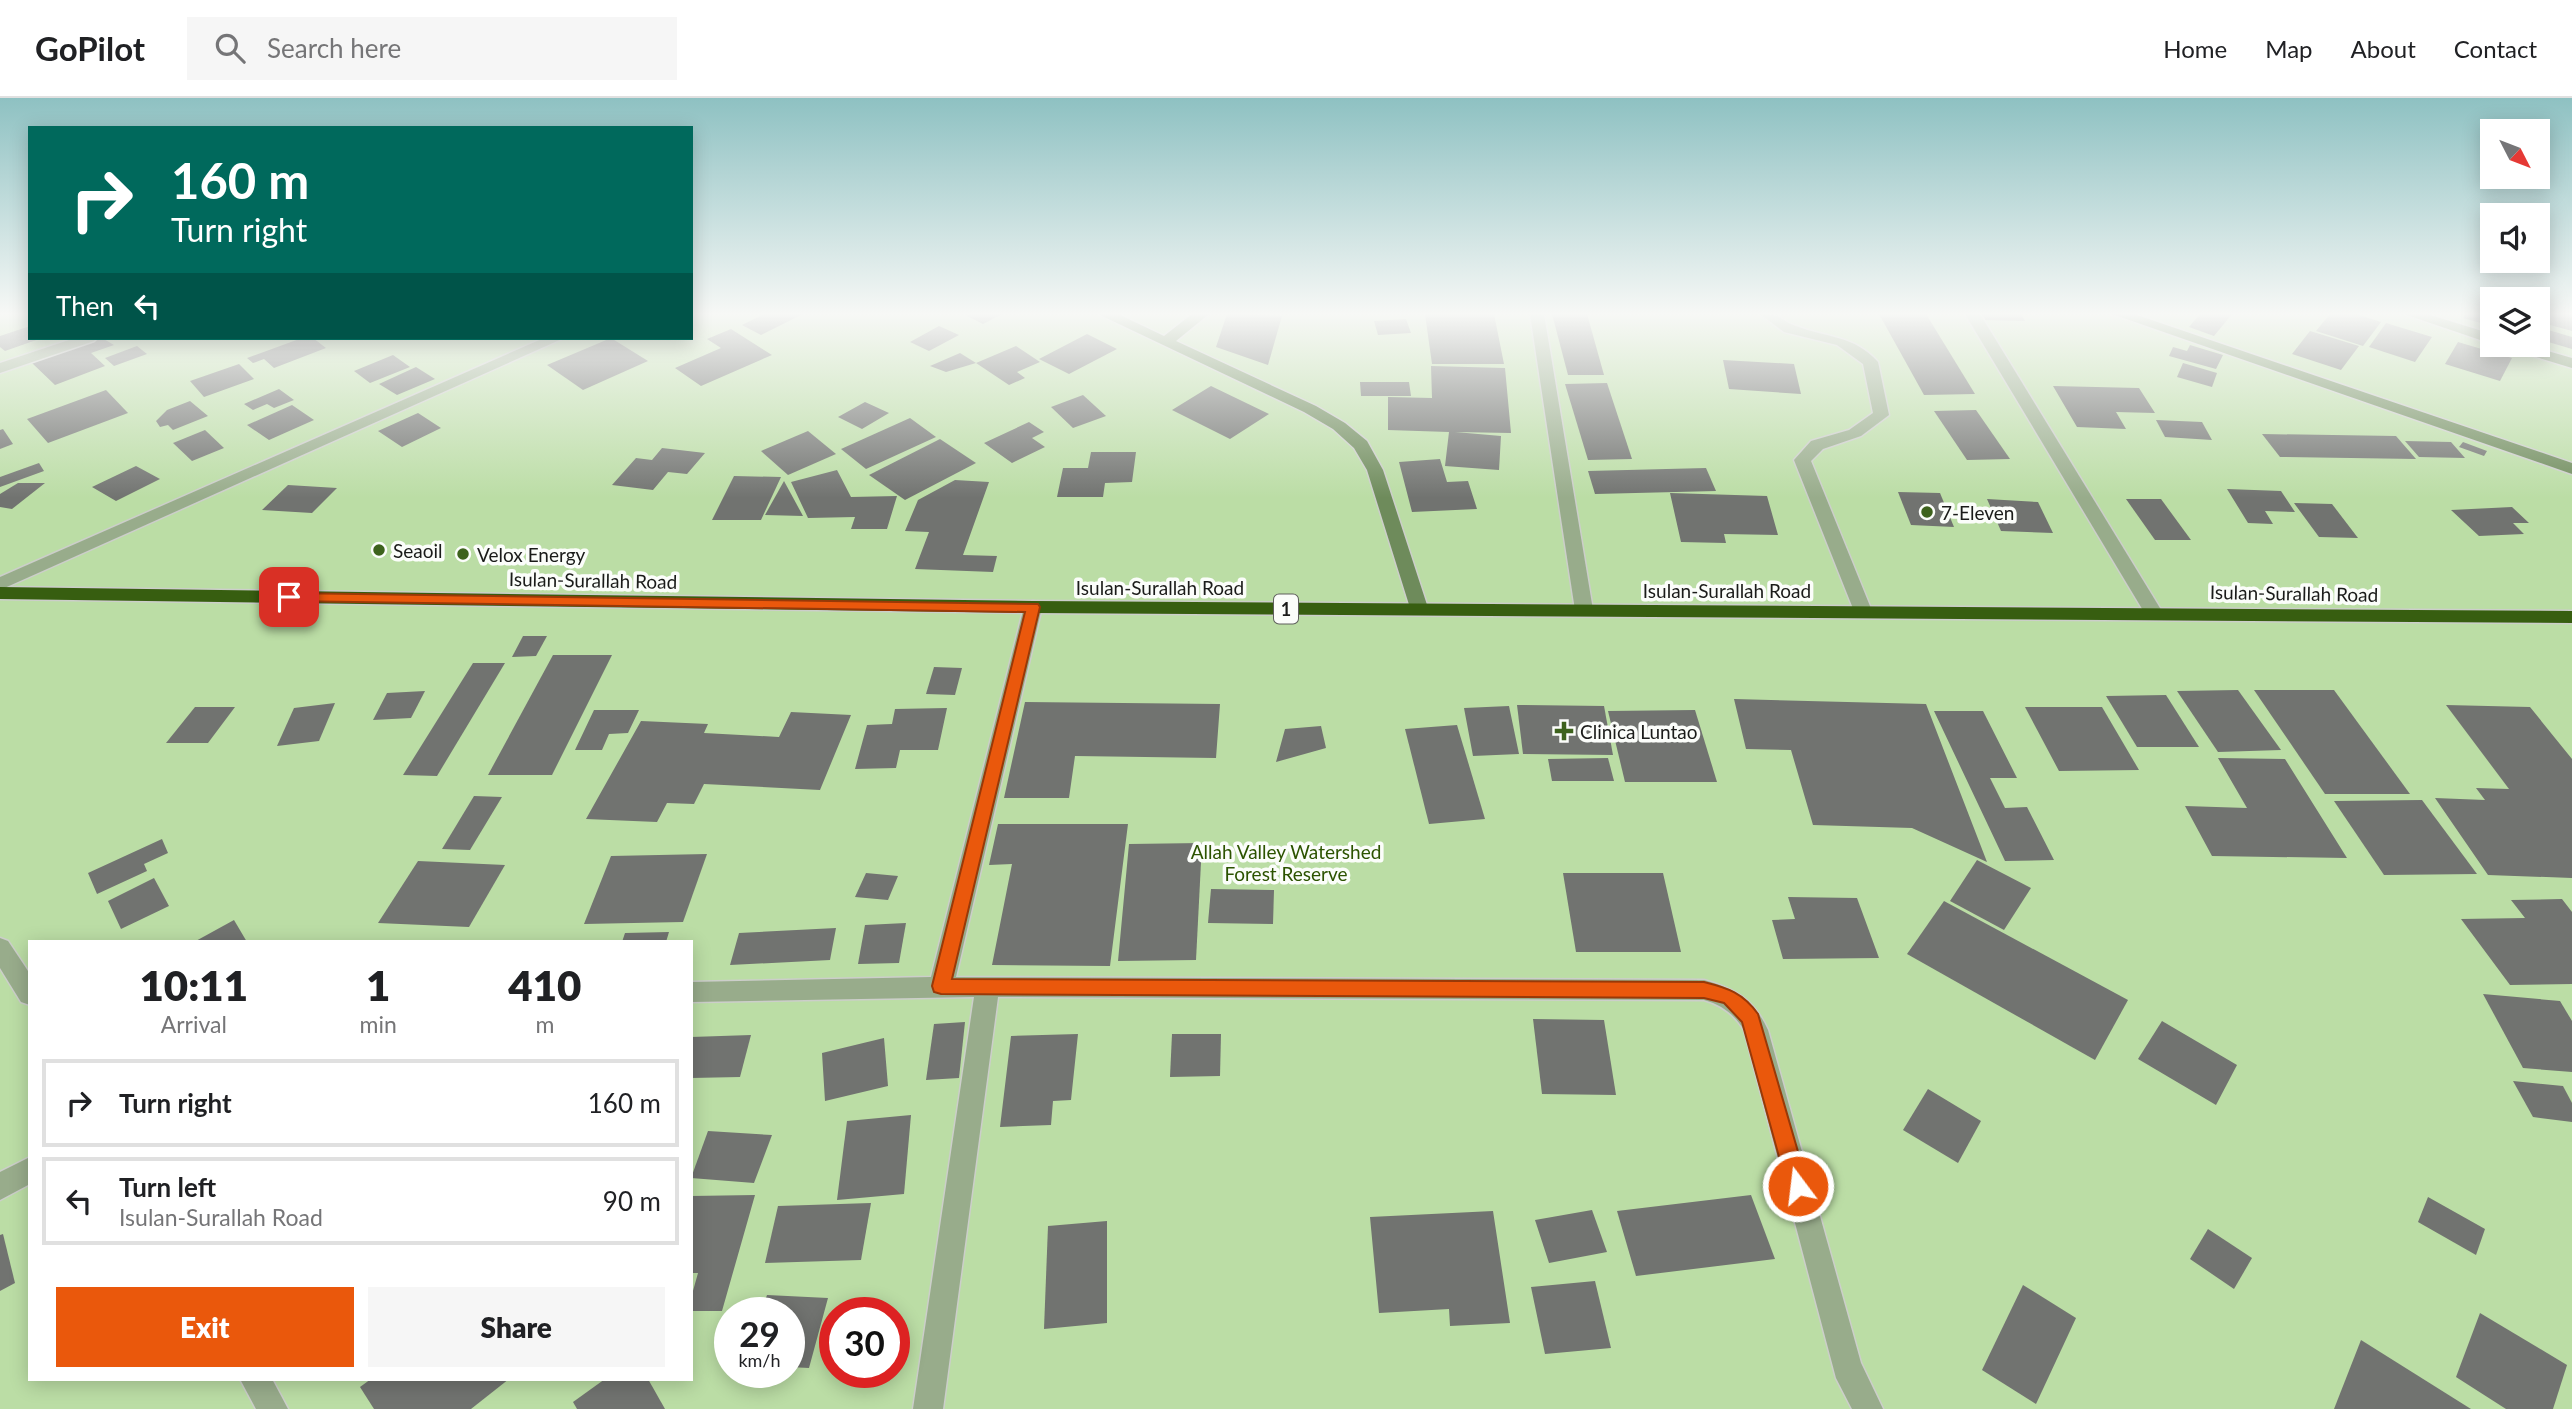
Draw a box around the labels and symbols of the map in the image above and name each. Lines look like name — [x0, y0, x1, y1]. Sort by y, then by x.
north arrow — [2480, 119, 2550, 189]
place label: 7-Eleven — [1941, 501, 2014, 524]
marker: 7-Eleven — [1919, 504, 1935, 520]
place label: Seaoil — [393, 539, 443, 562]
marker: Seaoil — [371, 542, 387, 558]
place label: Velox Energy — [477, 543, 586, 566]
marker: Velox Energy — [455, 546, 471, 562]
pin — [259, 567, 319, 627]
street label: Isulan-Surallah Road — [509, 567, 677, 593]
street label: Isulan-Surallah Road — [1076, 576, 1244, 599]
street label: Isulan-Surallah Road — [1643, 579, 1811, 602]
street label: Isulan-Surallah Road — [2210, 580, 2378, 606]
road number: 1 — [1274, 594, 1298, 624]
place label: Clinica Luntao — [1580, 720, 1698, 743]
marker: Clinica Luntao — [1554, 721, 1574, 741]
park label: Allah Valley Watershed Forest Reserve — [1191, 840, 1381, 885]
position arrow — [1761, 1149, 1835, 1223]
speed limit sign: 30 — [819, 1297, 910, 1388]

